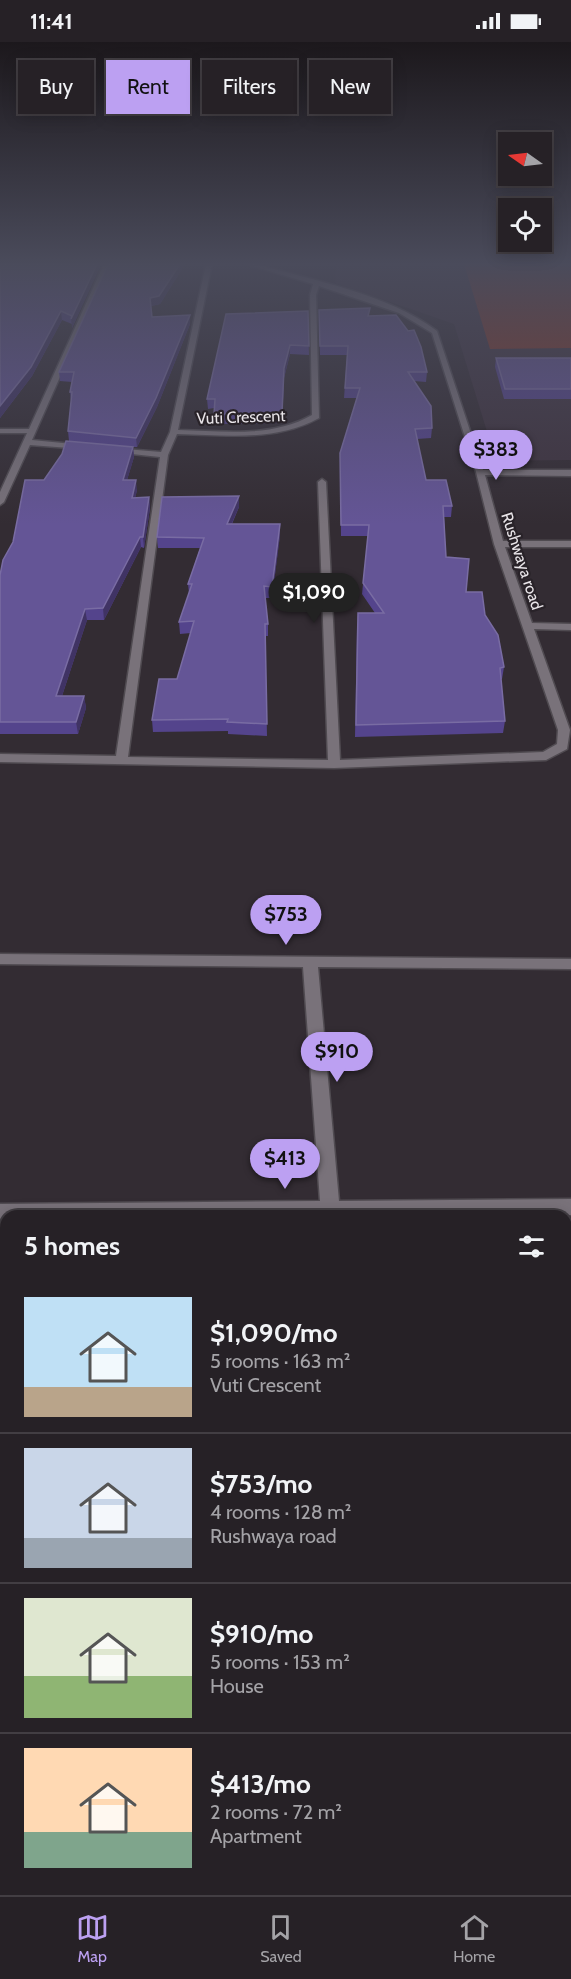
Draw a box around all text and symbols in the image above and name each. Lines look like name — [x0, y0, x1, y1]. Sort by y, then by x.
text: 11:41 — [30, 8, 73, 35]
chip: Buy — [18, 60, 94, 114]
chip: Rent — [106, 60, 190, 114]
chip: Filters — [202, 60, 297, 114]
chip: New — [309, 60, 391, 114]
north arrow — [498, 132, 552, 186]
map controls — [498, 132, 552, 252]
button: locate — [498, 198, 552, 252]
street label: Vuti Crescent — [196, 406, 286, 428]
pin: $383 — [460, 430, 532, 481]
text: $383 — [473, 437, 519, 461]
street label: Rushwaya road — [497, 510, 547, 612]
pin: $1,090 — [265, 573, 363, 624]
text: $1,090 — [283, 580, 345, 604]
pin: $753 — [250, 895, 322, 946]
text: $753 — [264, 902, 308, 926]
pin: $910 — [301, 1032, 373, 1083]
text: $910 — [315, 1039, 359, 1063]
pin: $413 — [249, 1139, 321, 1190]
text: $413 — [264, 1146, 306, 1170]
text: 5 homes — [24, 1230, 120, 1262]
icon: filters — [515, 1230, 548, 1263]
text: $1,090/mo — [210, 1317, 338, 1349]
icon: home — [72, 1321, 144, 1393]
text: 5 rooms · 163 m² — [210, 1349, 350, 1373]
text: Vuti Crescent — [210, 1373, 321, 1397]
text: $753/mo — [210, 1468, 312, 1500]
icon: home — [72, 1472, 144, 1544]
text: 4 rooms · 128 m² — [210, 1500, 352, 1524]
text: Rushwaya road — [210, 1524, 337, 1548]
text: $910/mo — [210, 1618, 313, 1650]
icon: home — [72, 1622, 144, 1694]
text: 5 rooms · 153 m² — [210, 1650, 350, 1674]
text: House — [210, 1674, 264, 1698]
text: $413/mo — [210, 1768, 311, 1800]
icon: home — [72, 1772, 144, 1844]
text: 2 rooms · 72 m² — [210, 1800, 342, 1824]
text: Apartment — [210, 1824, 302, 1848]
tab: Map — [76, 1911, 109, 1966]
tab: Saved — [260, 1911, 302, 1966]
tab: Home — [453, 1911, 495, 1966]

